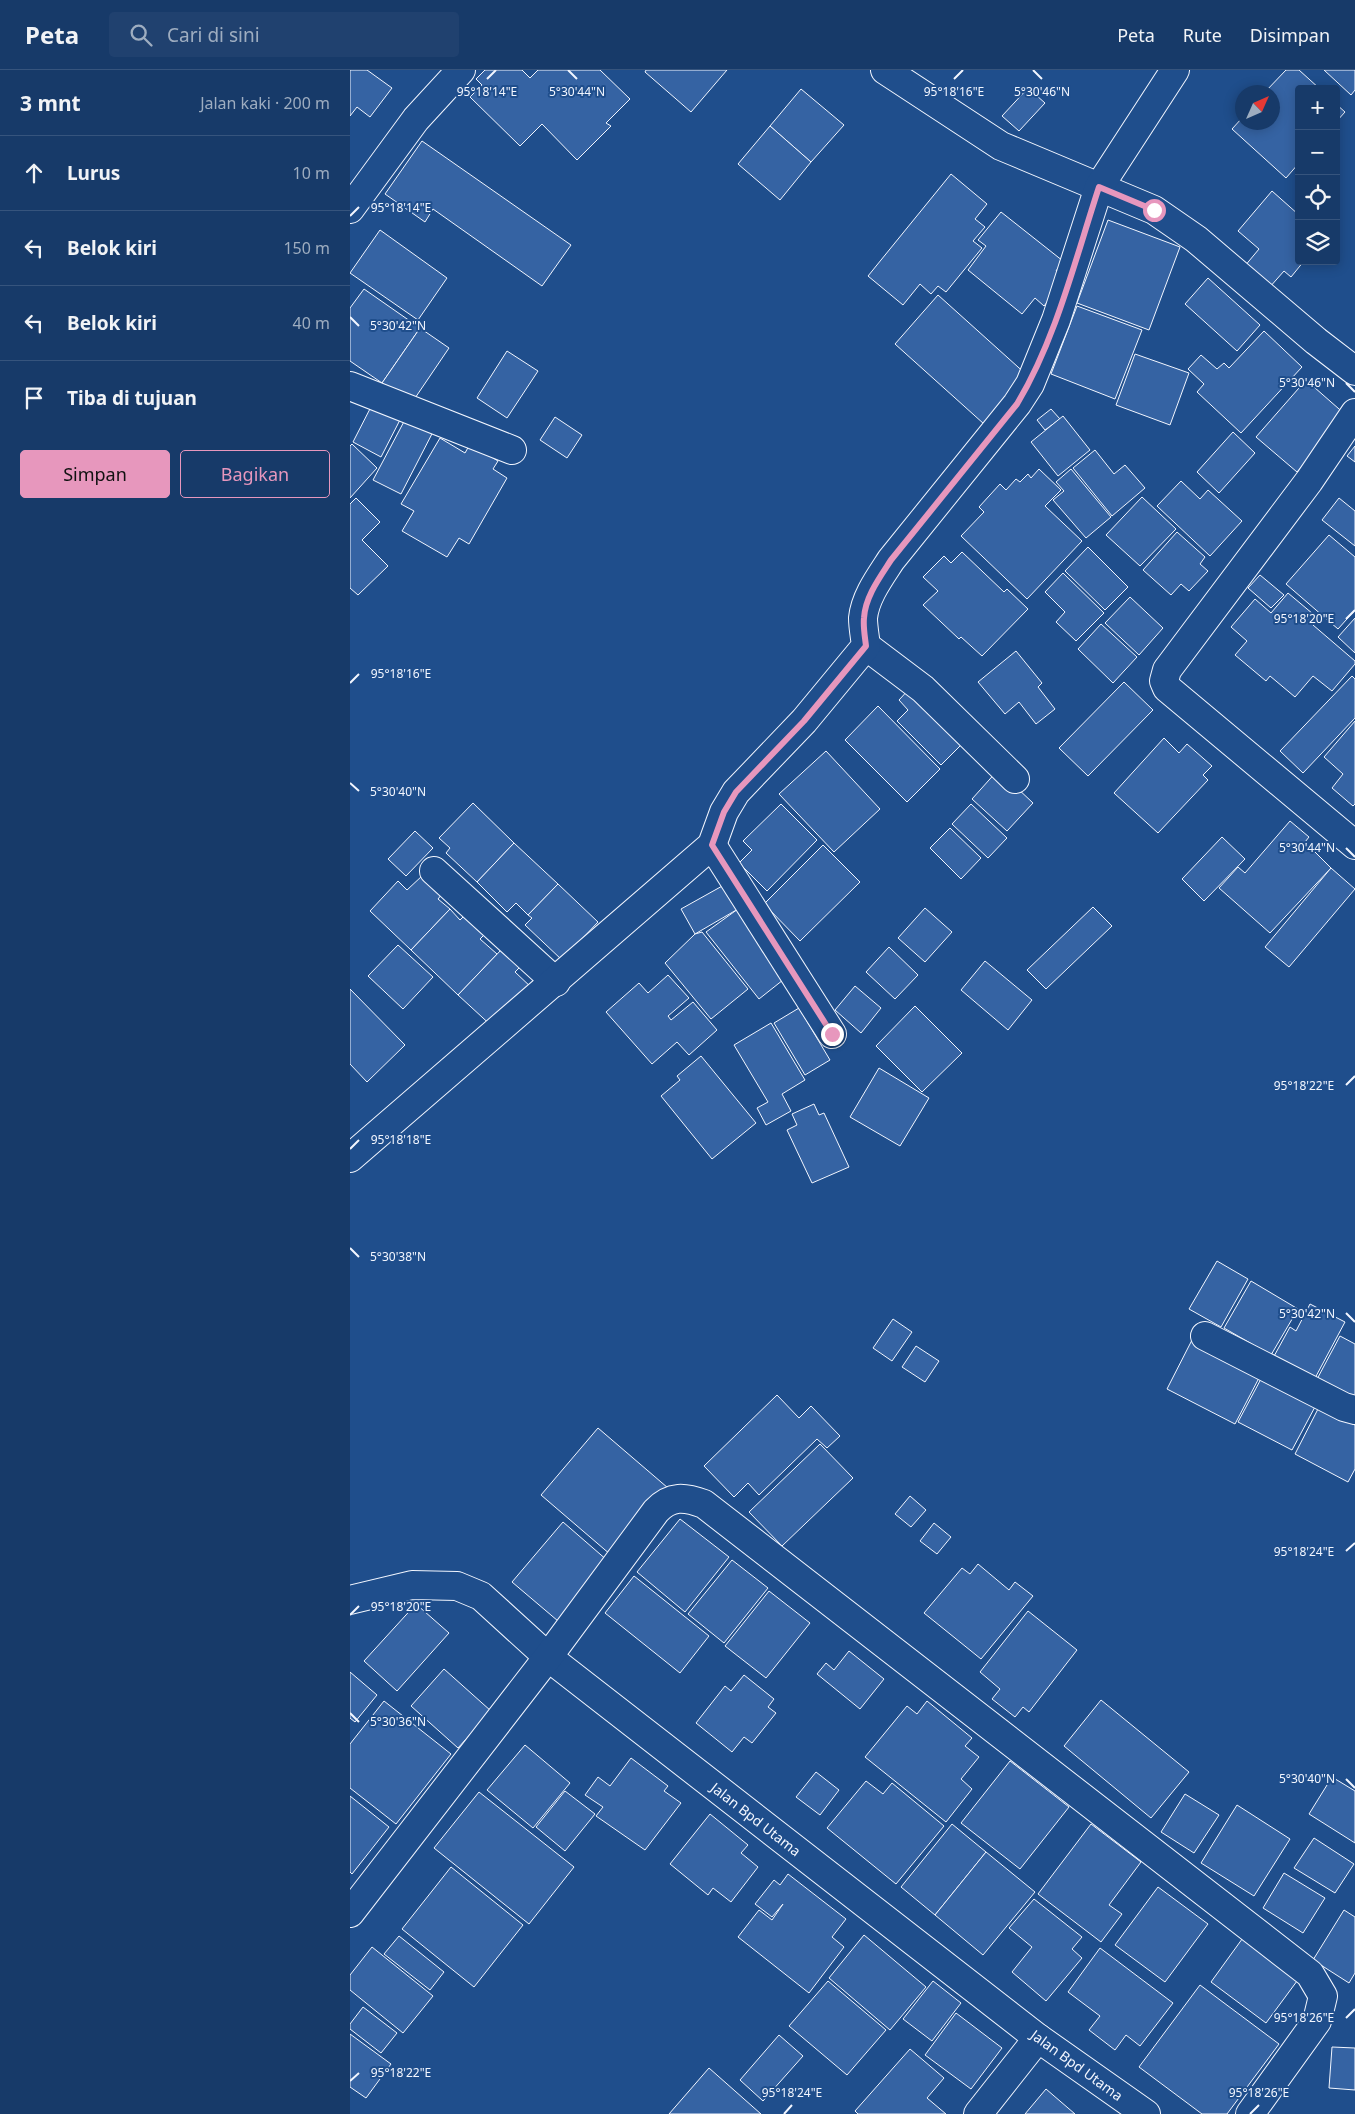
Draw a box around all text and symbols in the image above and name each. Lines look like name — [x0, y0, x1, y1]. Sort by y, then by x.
search box — [109, 12, 459, 57]
text: Peta — [25, 18, 79, 51]
icon: search — [127, 21, 155, 49]
text: Cari di sini — [167, 22, 260, 48]
text: Peta — [1117, 23, 1155, 47]
text: Rute — [1183, 23, 1222, 47]
text: Disimpan — [1250, 23, 1330, 47]
text: 95°18'14"E — [457, 83, 517, 100]
text: 5°30'44"N — [549, 83, 605, 100]
text: 95°18'16"E — [924, 83, 984, 100]
text: 5°30'46"N — [1014, 83, 1070, 100]
north arrow — [1235, 85, 1280, 130]
map controls — [1295, 85, 1340, 265]
button: + — [1295, 85, 1340, 130]
text: 3 mnt — [20, 89, 81, 117]
text: Jalan kaki · 200 m — [200, 92, 330, 114]
button: − — [1295, 130, 1340, 175]
icon: ahead — [20, 159, 48, 187]
text: Lurus — [67, 160, 120, 186]
text: 10 m — [293, 162, 330, 184]
button: locate — [1295, 175, 1340, 220]
text: 95°18'14"E — [371, 199, 431, 216]
route start — [1143, 199, 1166, 222]
button: layers — [1295, 220, 1340, 265]
icon: left — [20, 234, 48, 262]
text: Belok kiri — [67, 235, 157, 261]
text: 150 m — [283, 237, 330, 259]
icon: left — [20, 309, 48, 337]
text: Belok kiri — [67, 310, 157, 336]
text: 40 m — [293, 312, 330, 334]
text: 5°30'42"N — [370, 317, 426, 334]
text: 5°30'46"N — [1279, 374, 1335, 391]
icon: arrive — [20, 384, 48, 412]
text: Tiba di tujuan — [67, 385, 197, 411]
button: Simpan — [20, 450, 170, 498]
button: Bagikan — [180, 450, 330, 498]
text: 95°18'20"E — [1274, 610, 1334, 627]
text: 95°18'16"E — [371, 665, 431, 682]
text: 5°30'40"N — [370, 783, 426, 800]
text: 5°30'44"N — [1279, 839, 1335, 856]
route end — [821, 1023, 844, 1046]
text: 95°18'22"E — [1274, 1077, 1334, 1094]
text: 95°18'18"E — [371, 1131, 431, 1148]
text: 5°30'38"N — [370, 1248, 426, 1265]
text: 5°30'42"N — [1279, 1305, 1335, 1322]
text: 95°18'24"E — [1274, 1543, 1334, 1560]
text: 95°18'20"E — [371, 1598, 431, 1615]
text: 5°30'36"N — [370, 1713, 426, 1730]
text: 5°30'40"N — [1279, 1770, 1335, 1787]
street label: Jalan Bpd Utama — [705, 1777, 805, 1860]
text: 95°18'26"E — [1274, 2009, 1334, 2026]
street label: Jalan Bpd Utama — [1026, 2024, 1127, 2105]
text: 95°18'22"E — [371, 2064, 431, 2081]
text: 95°18'24"E — [762, 2084, 822, 2101]
text: 95°18'26"E — [1229, 2084, 1289, 2101]

